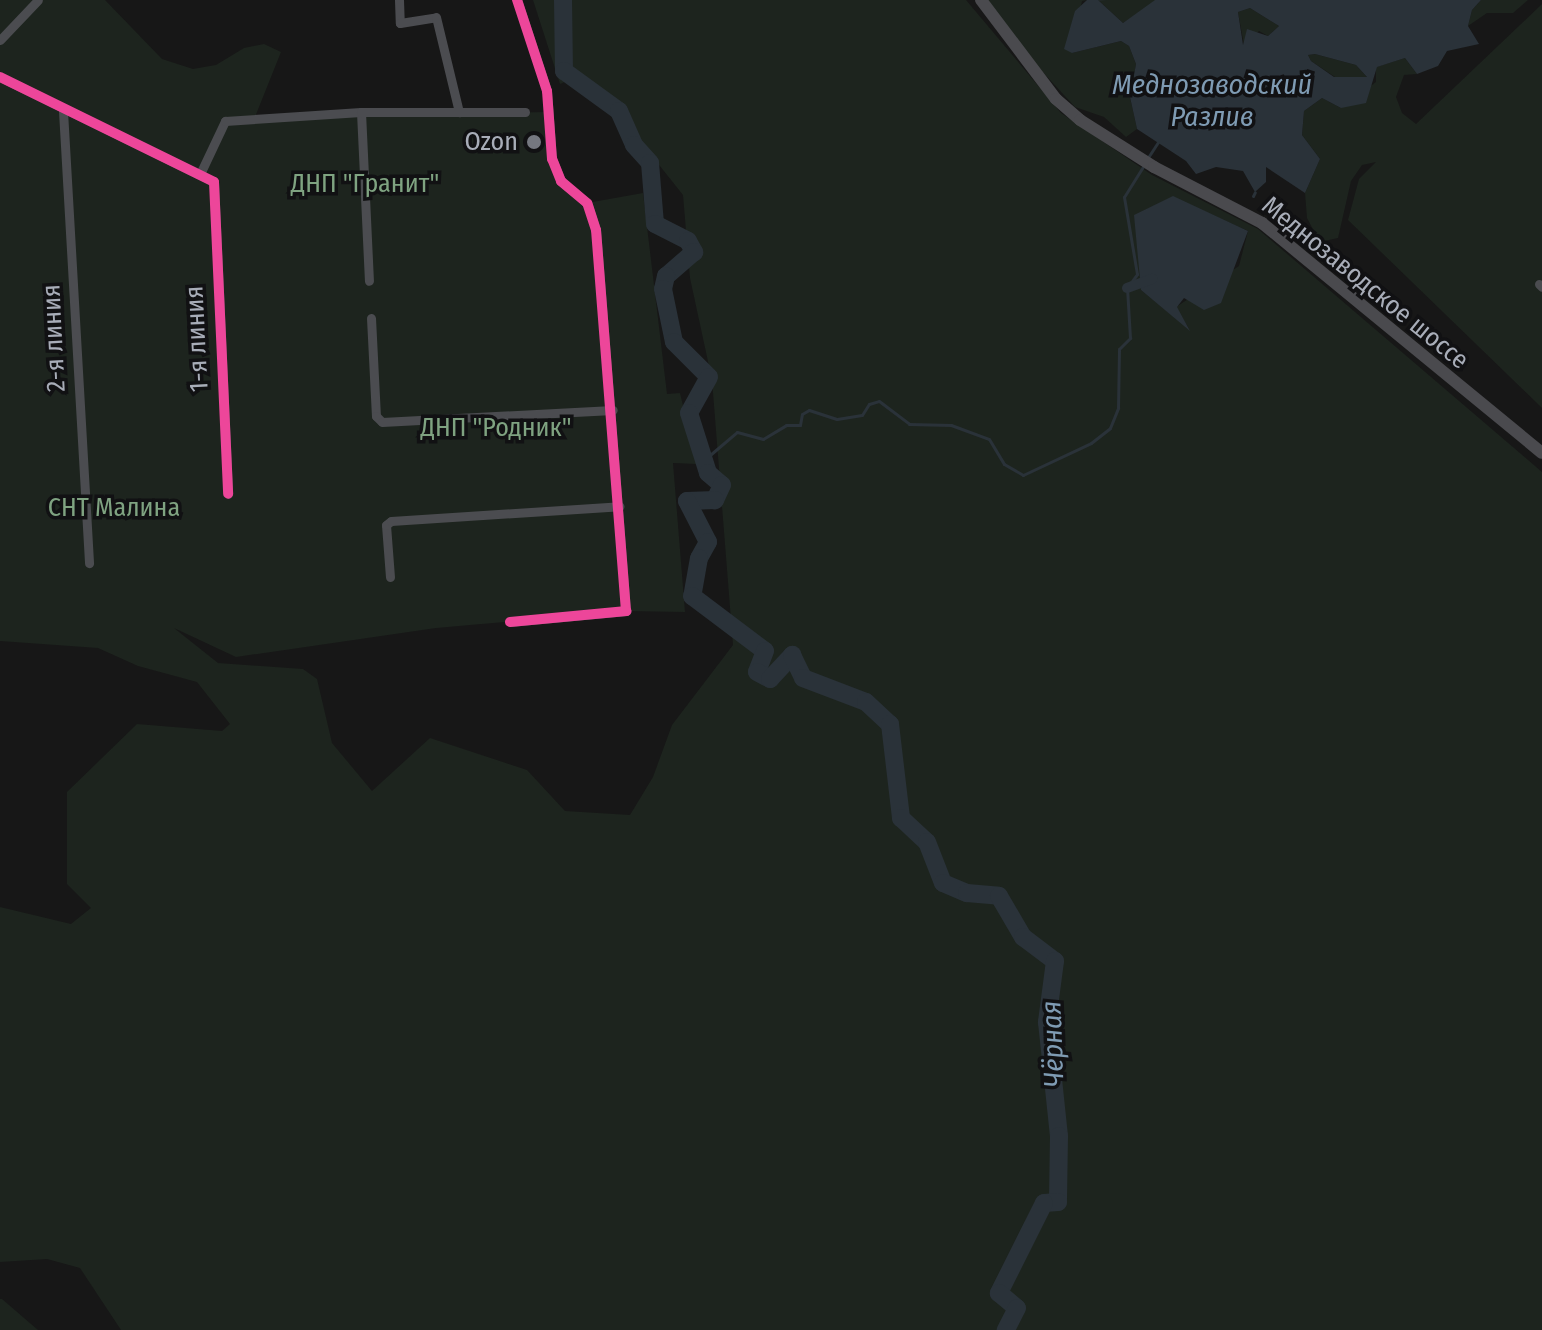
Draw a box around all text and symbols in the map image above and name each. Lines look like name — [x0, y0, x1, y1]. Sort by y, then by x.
water label: Меднозаводский Разлив — [1112, 68, 1312, 134]
place label: Ozon — [464, 126, 518, 158]
marker: Ozon — [525, 133, 543, 151]
park label: ДНП "Гранит" — [291, 168, 439, 200]
street label: Меднозаводское шоссе — [1255, 190, 1475, 376]
street label: 2-я линия — [36, 283, 72, 393]
street label: 1-я линия — [179, 285, 215, 393]
park label: ДНП "Родник" — [420, 412, 572, 444]
park label: СНТ Малина — [48, 492, 180, 524]
water label: Чёрная — [1035, 1000, 1071, 1088]

